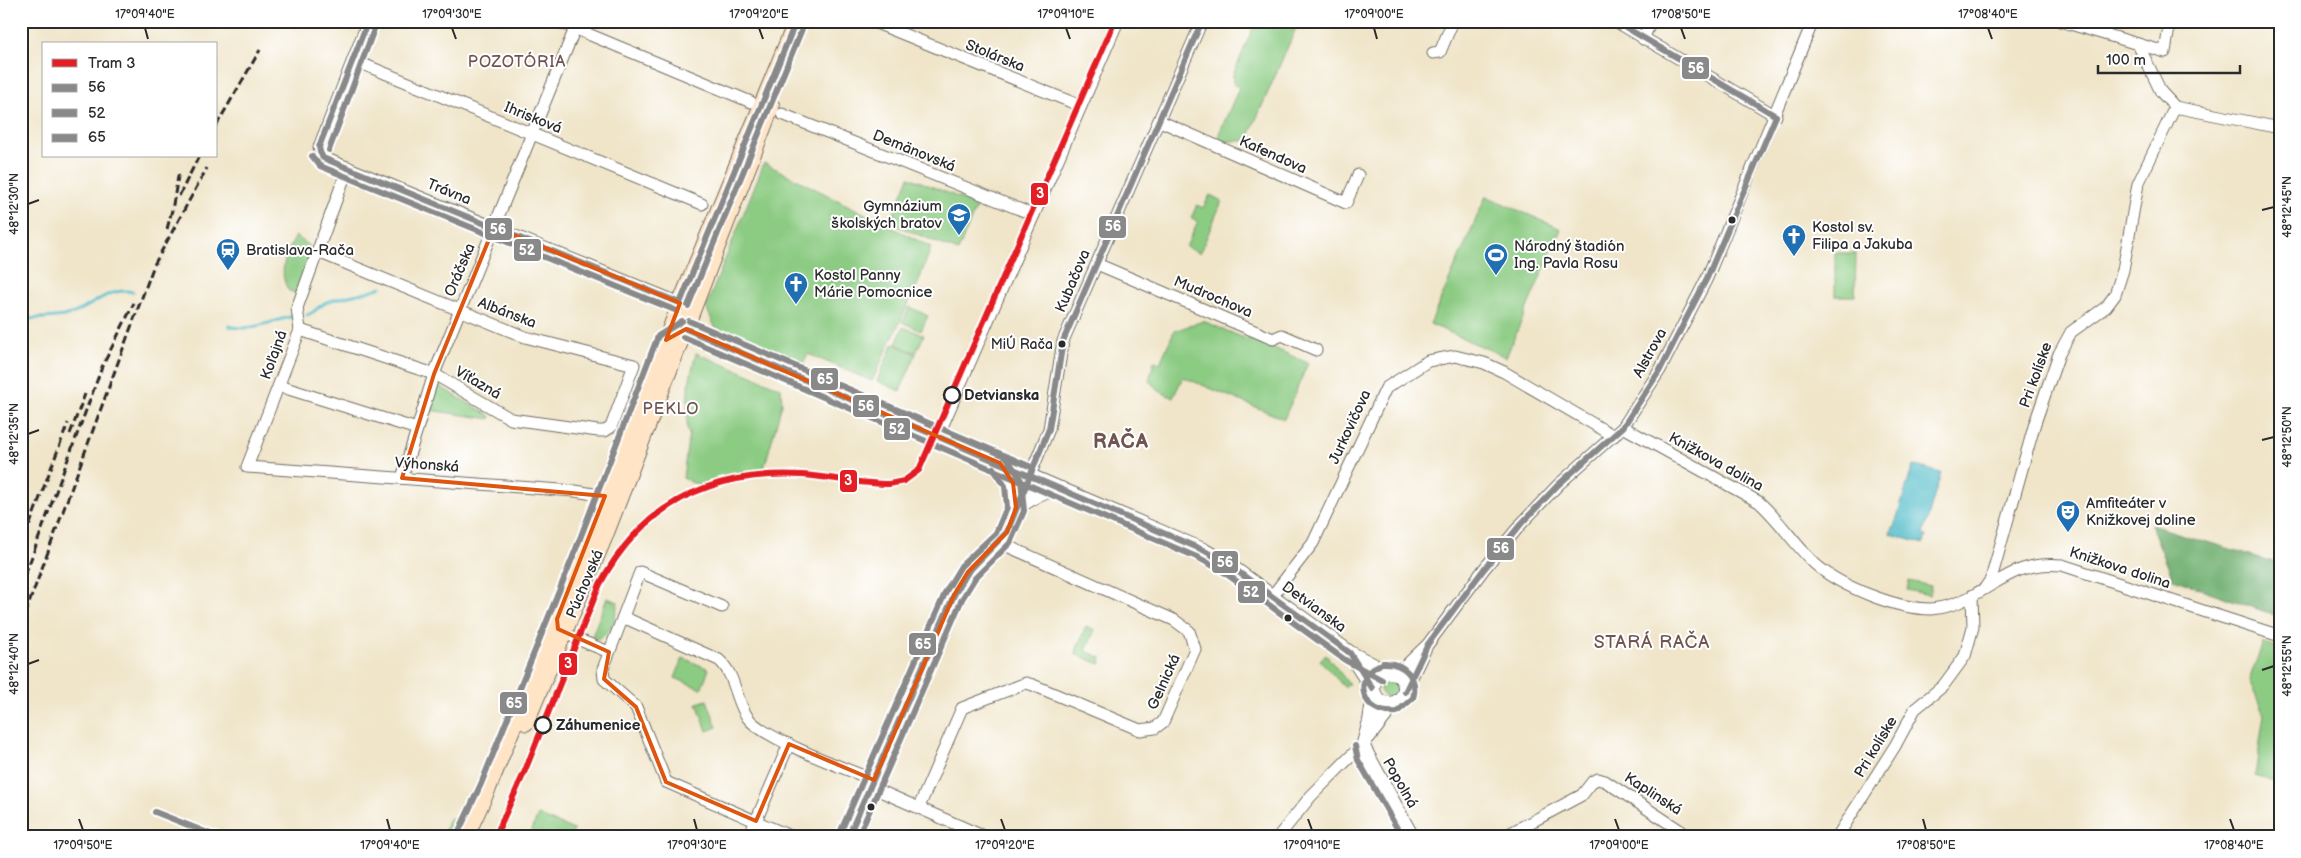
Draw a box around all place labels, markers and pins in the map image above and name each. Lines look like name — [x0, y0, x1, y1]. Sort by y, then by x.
place label: Gymnázium školských bratov — [831, 197, 943, 233]
school or university icon: Gymnázium školských bratov — [946, 202, 972, 236]
unlabelled marker — [1727, 215, 1737, 225]
place label: Kostol sv. Filipa a Jakuba — [1812, 218, 1913, 254]
church icon: Kostol sv. Filipa a Jakuba — [1781, 223, 1807, 257]
station icon: Bratislava-Rača — [215, 237, 241, 271]
place label: Národný štadión Ing. Pavla Rosu — [1514, 237, 1624, 273]
place label: Bratislava-Rača — [246, 241, 354, 260]
sports icon: Národný štadión Ing. Pavla Rosu — [1483, 242, 1509, 276]
place label: Kostol Panny Márie Pomocnice — [814, 266, 933, 302]
church icon: Kostol Panny Márie Pomocnice — [783, 271, 809, 305]
place label: MiÚ Rača — [991, 335, 1053, 353]
marker: MiÚ Rača — [1057, 339, 1067, 349]
marker: Detvianska — [943, 386, 961, 404]
place label: Detvianska — [964, 386, 1039, 405]
place label: Amfiteáter v Knižkovej doline — [2086, 494, 2196, 530]
theatre icon: Amfiteáter v Knižkovej doline — [2055, 499, 2081, 533]
unlabelled marker — [1283, 613, 1293, 623]
marker: Záhumenice — [534, 716, 552, 734]
place label: Záhumenice — [556, 716, 641, 735]
unlabelled marker — [866, 802, 876, 812]

